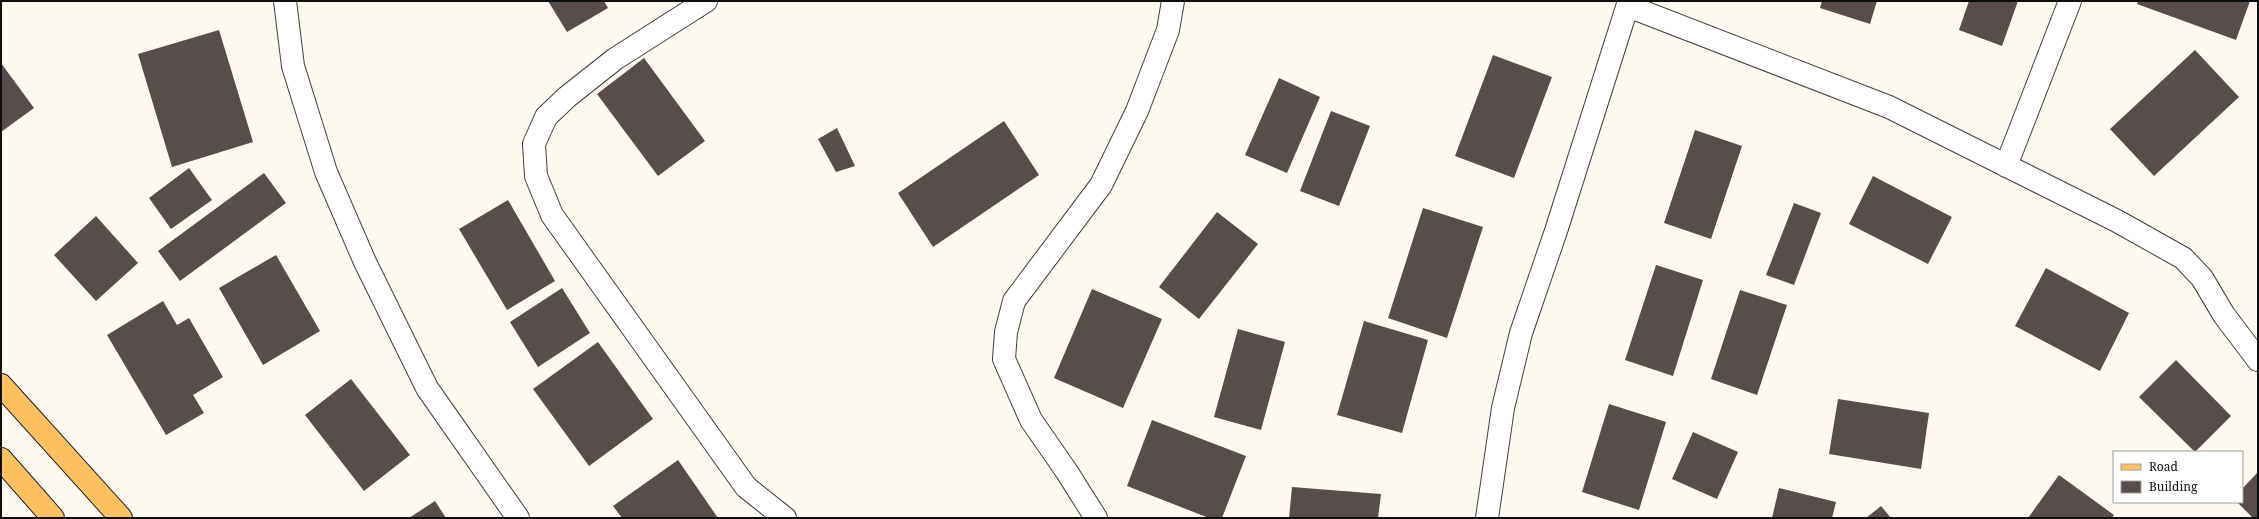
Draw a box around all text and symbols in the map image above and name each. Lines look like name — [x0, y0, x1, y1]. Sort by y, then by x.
legend — [2113, 451, 2243, 503]
text: Road — [2149, 458, 2179, 475]
text: Building — [2149, 478, 2198, 495]

